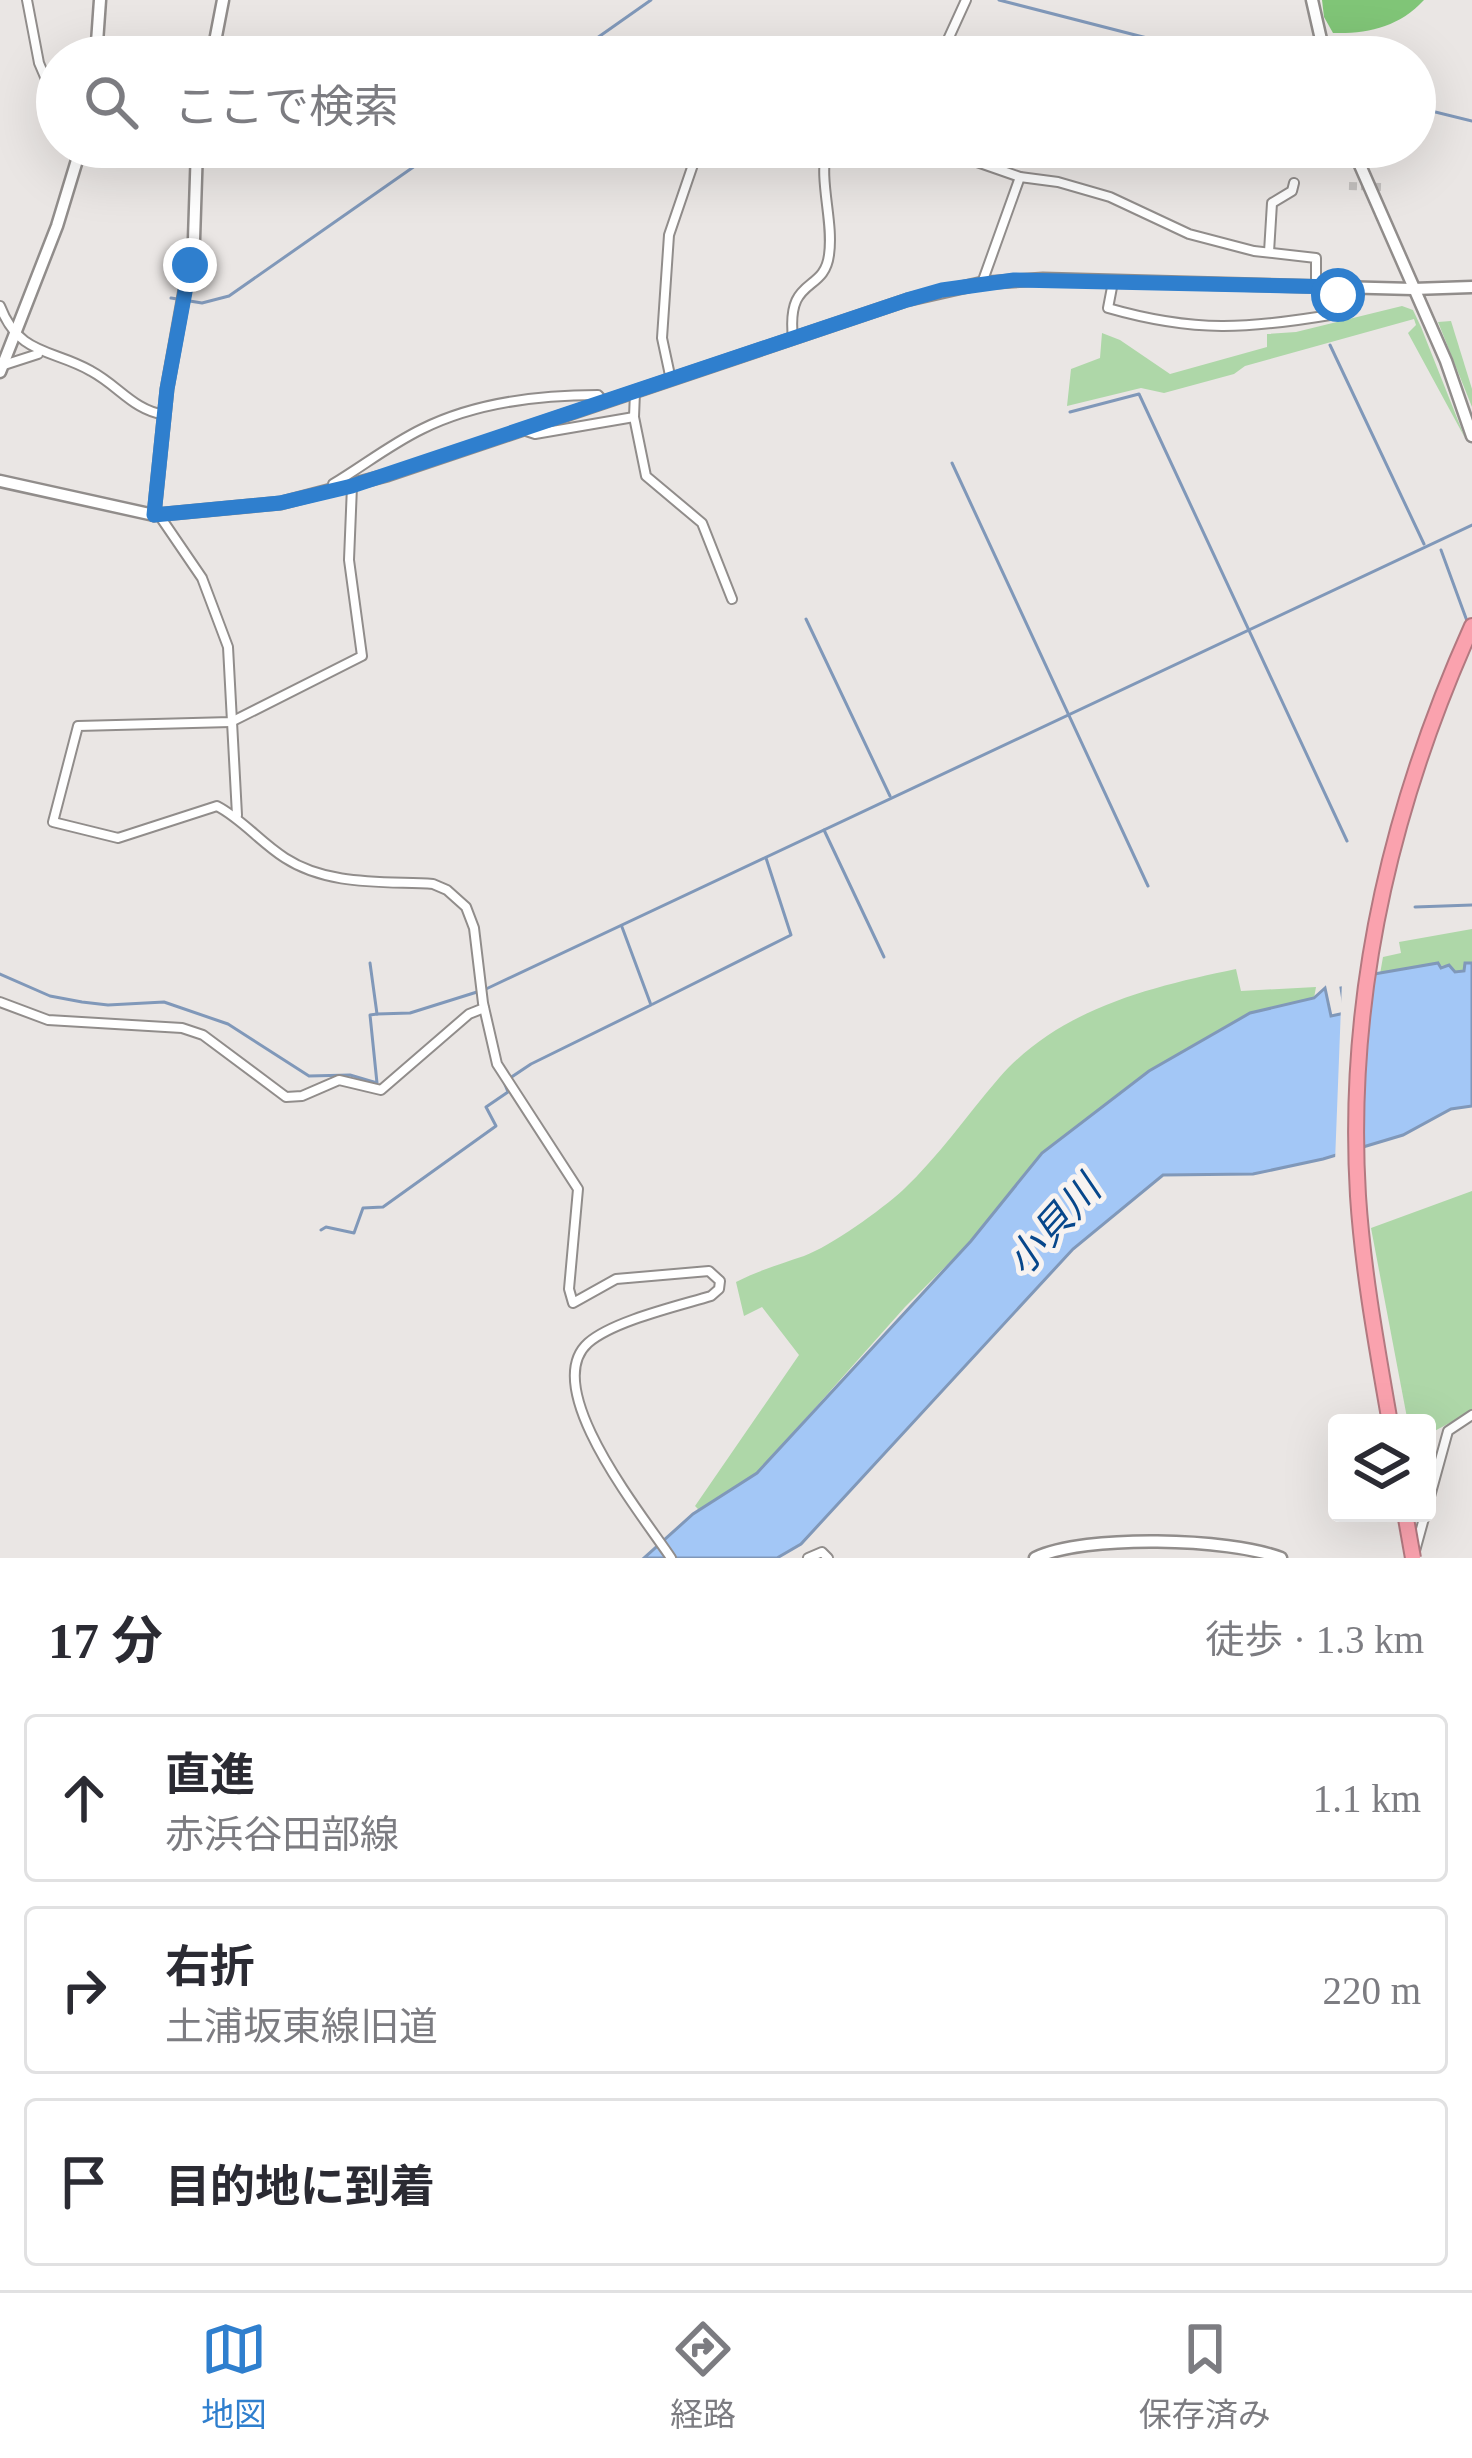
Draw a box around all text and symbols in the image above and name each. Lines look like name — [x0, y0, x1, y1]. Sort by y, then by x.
search box — [36, 36, 1436, 168]
icon: search — [78, 69, 144, 135]
text: ここで検索 — [174, 82, 399, 132]
route end — [163, 238, 217, 292]
route start — [1311, 268, 1365, 322]
water label: 小貝川 — [998, 1165, 1111, 1283]
map controls — [1328, 1414, 1436, 1522]
button: layers — [1328, 1414, 1436, 1522]
text: 17 分 — [48, 1613, 163, 1669]
text: 徒歩 · 1.3 km — [1205, 1618, 1424, 1661]
text: 直進 — [165, 1750, 255, 1800]
icon: ahead — [51, 1765, 117, 1831]
text: 1.1 km — [1313, 1777, 1421, 1820]
text: 赤浜谷田部線 — [165, 1813, 399, 1856]
text: 右折 — [165, 1942, 255, 1992]
icon: right — [51, 1957, 117, 2023]
text: 220 m — [1322, 1969, 1421, 2012]
text: 土浦坂東線旧道 — [165, 2005, 438, 2048]
icon: arrive — [51, 2149, 117, 2215]
text: 目的地に到着 — [165, 2162, 435, 2212]
tab: 地図 — [201, 2316, 267, 2436]
tab: 経路 — [670, 2316, 736, 2436]
tab: 保存済み — [1139, 2316, 1271, 2436]

